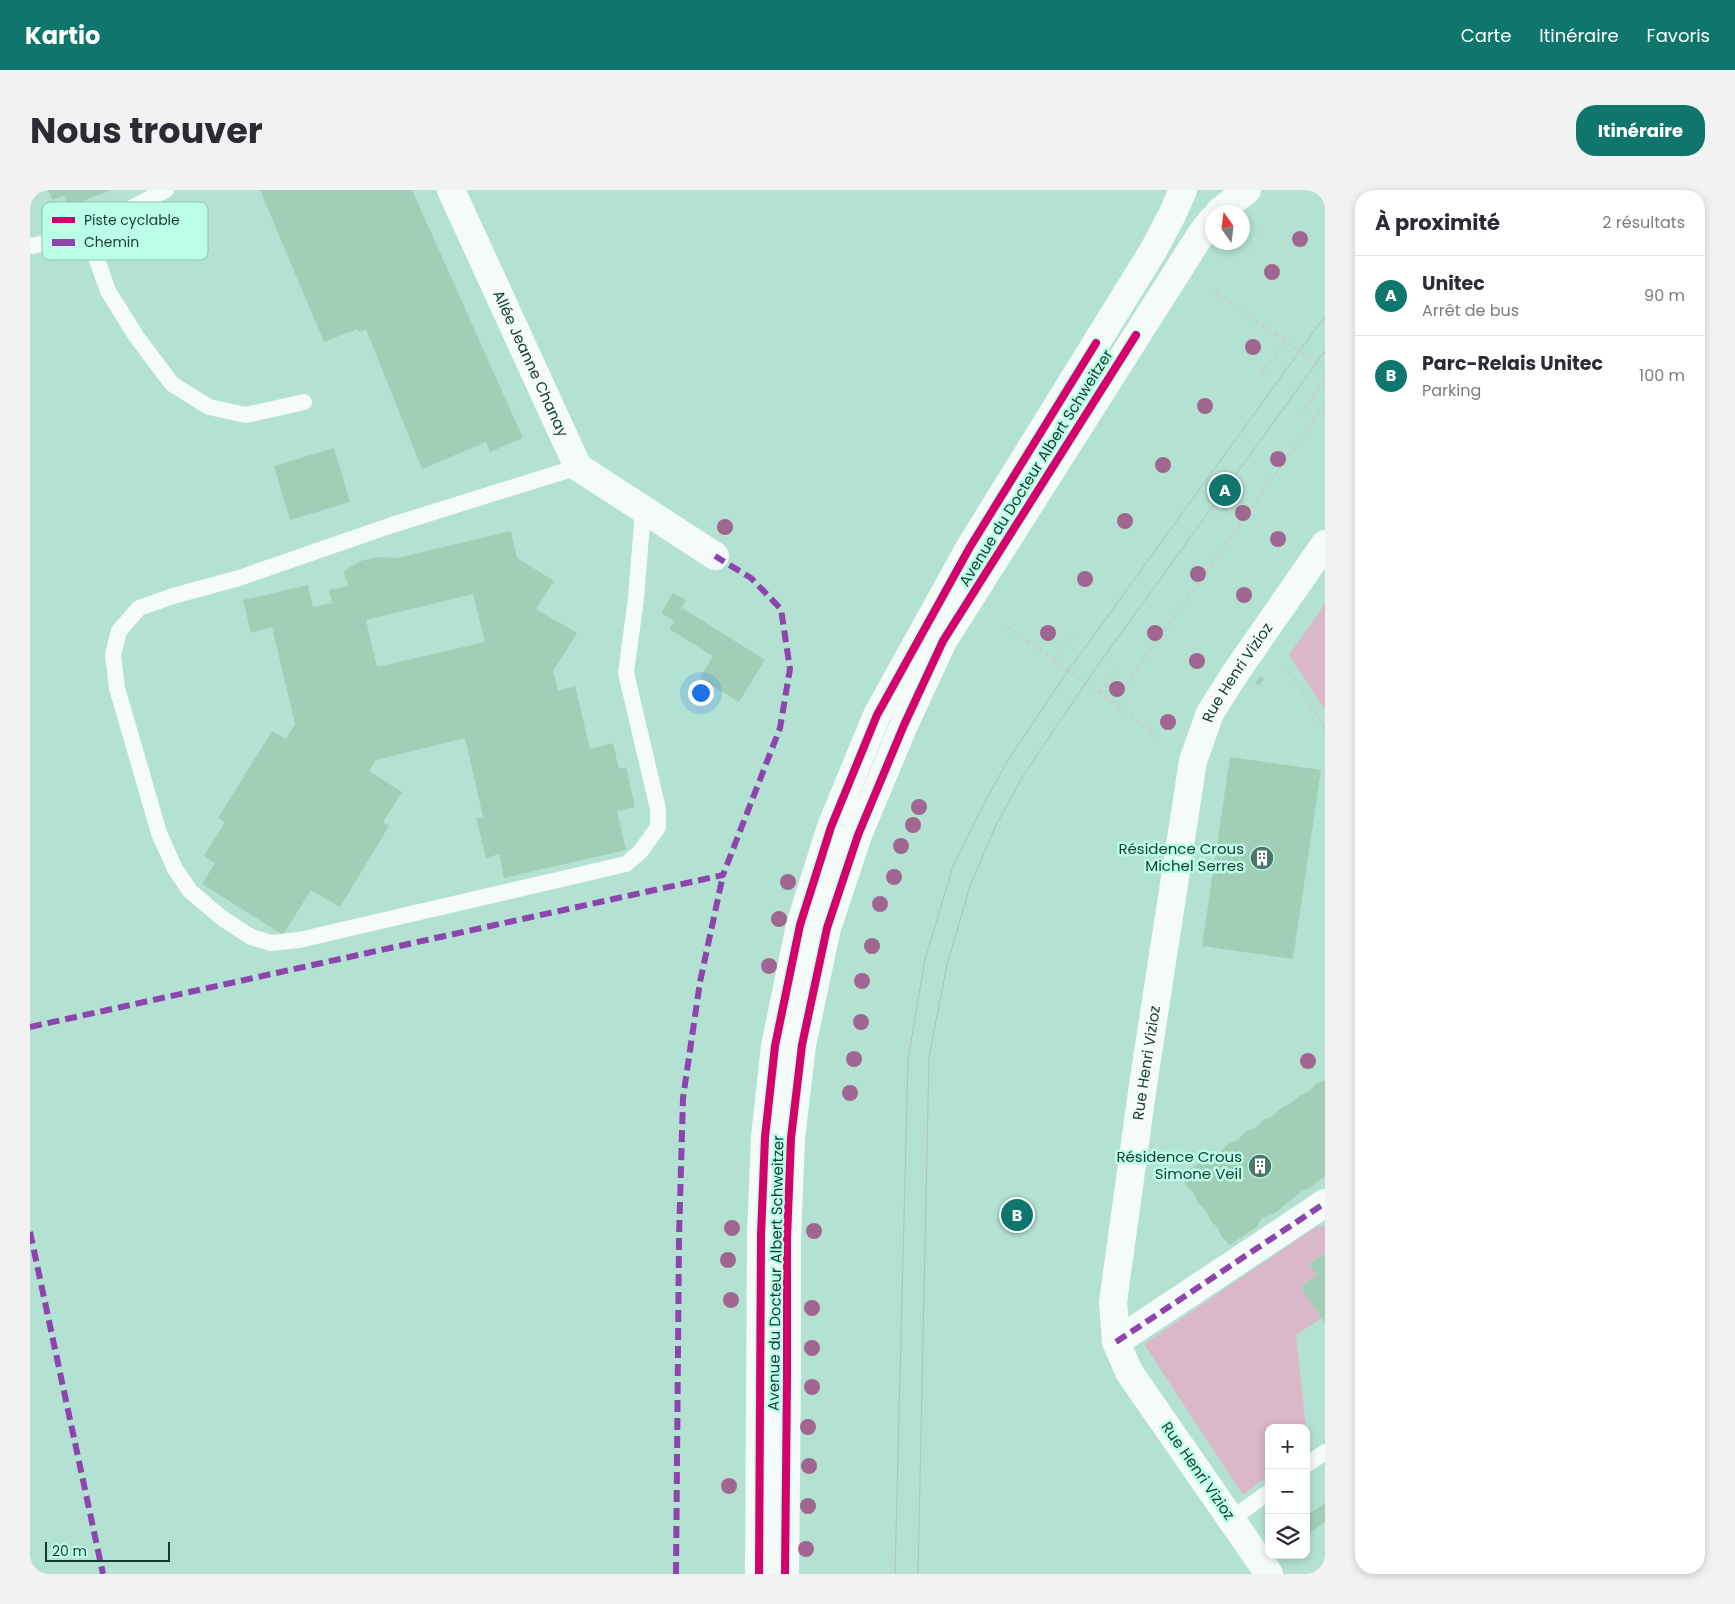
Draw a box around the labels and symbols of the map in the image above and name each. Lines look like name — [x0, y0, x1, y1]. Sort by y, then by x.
legend — [42, 202, 208, 260]
north arrow — [1205, 205, 1250, 250]
text: Piste cyclable — [84, 210, 180, 230]
text: Chemin — [84, 232, 139, 252]
street label: Allée Jeanne Chanay — [488, 286, 574, 441]
street label: Avenue du Docteur Albert Schweitzer — [954, 345, 1118, 590]
pin: A — [1209, 471, 1241, 509]
street label: Rue Henri Vizioz — [1197, 618, 1277, 725]
your location — [688, 680, 714, 706]
place label: Résidence Crous Michel Serres — [1118, 838, 1244, 876]
building icon: Résidence Crous Michel Serres — [1249, 845, 1275, 871]
street label: Rue Henri Vizioz — [1127, 1004, 1165, 1121]
street label: Avenue du Docteur Albert Schweitzer — [763, 1135, 788, 1411]
place label: Résidence Crous Simone Veil — [1116, 1146, 1242, 1184]
building icon: Résidence Crous Simone Veil — [1247, 1153, 1273, 1179]
pin: B — [1001, 1196, 1033, 1234]
street label: Rue Henri Vizioz — [1157, 1417, 1240, 1524]
scale bar — [45, 1539, 170, 1562]

